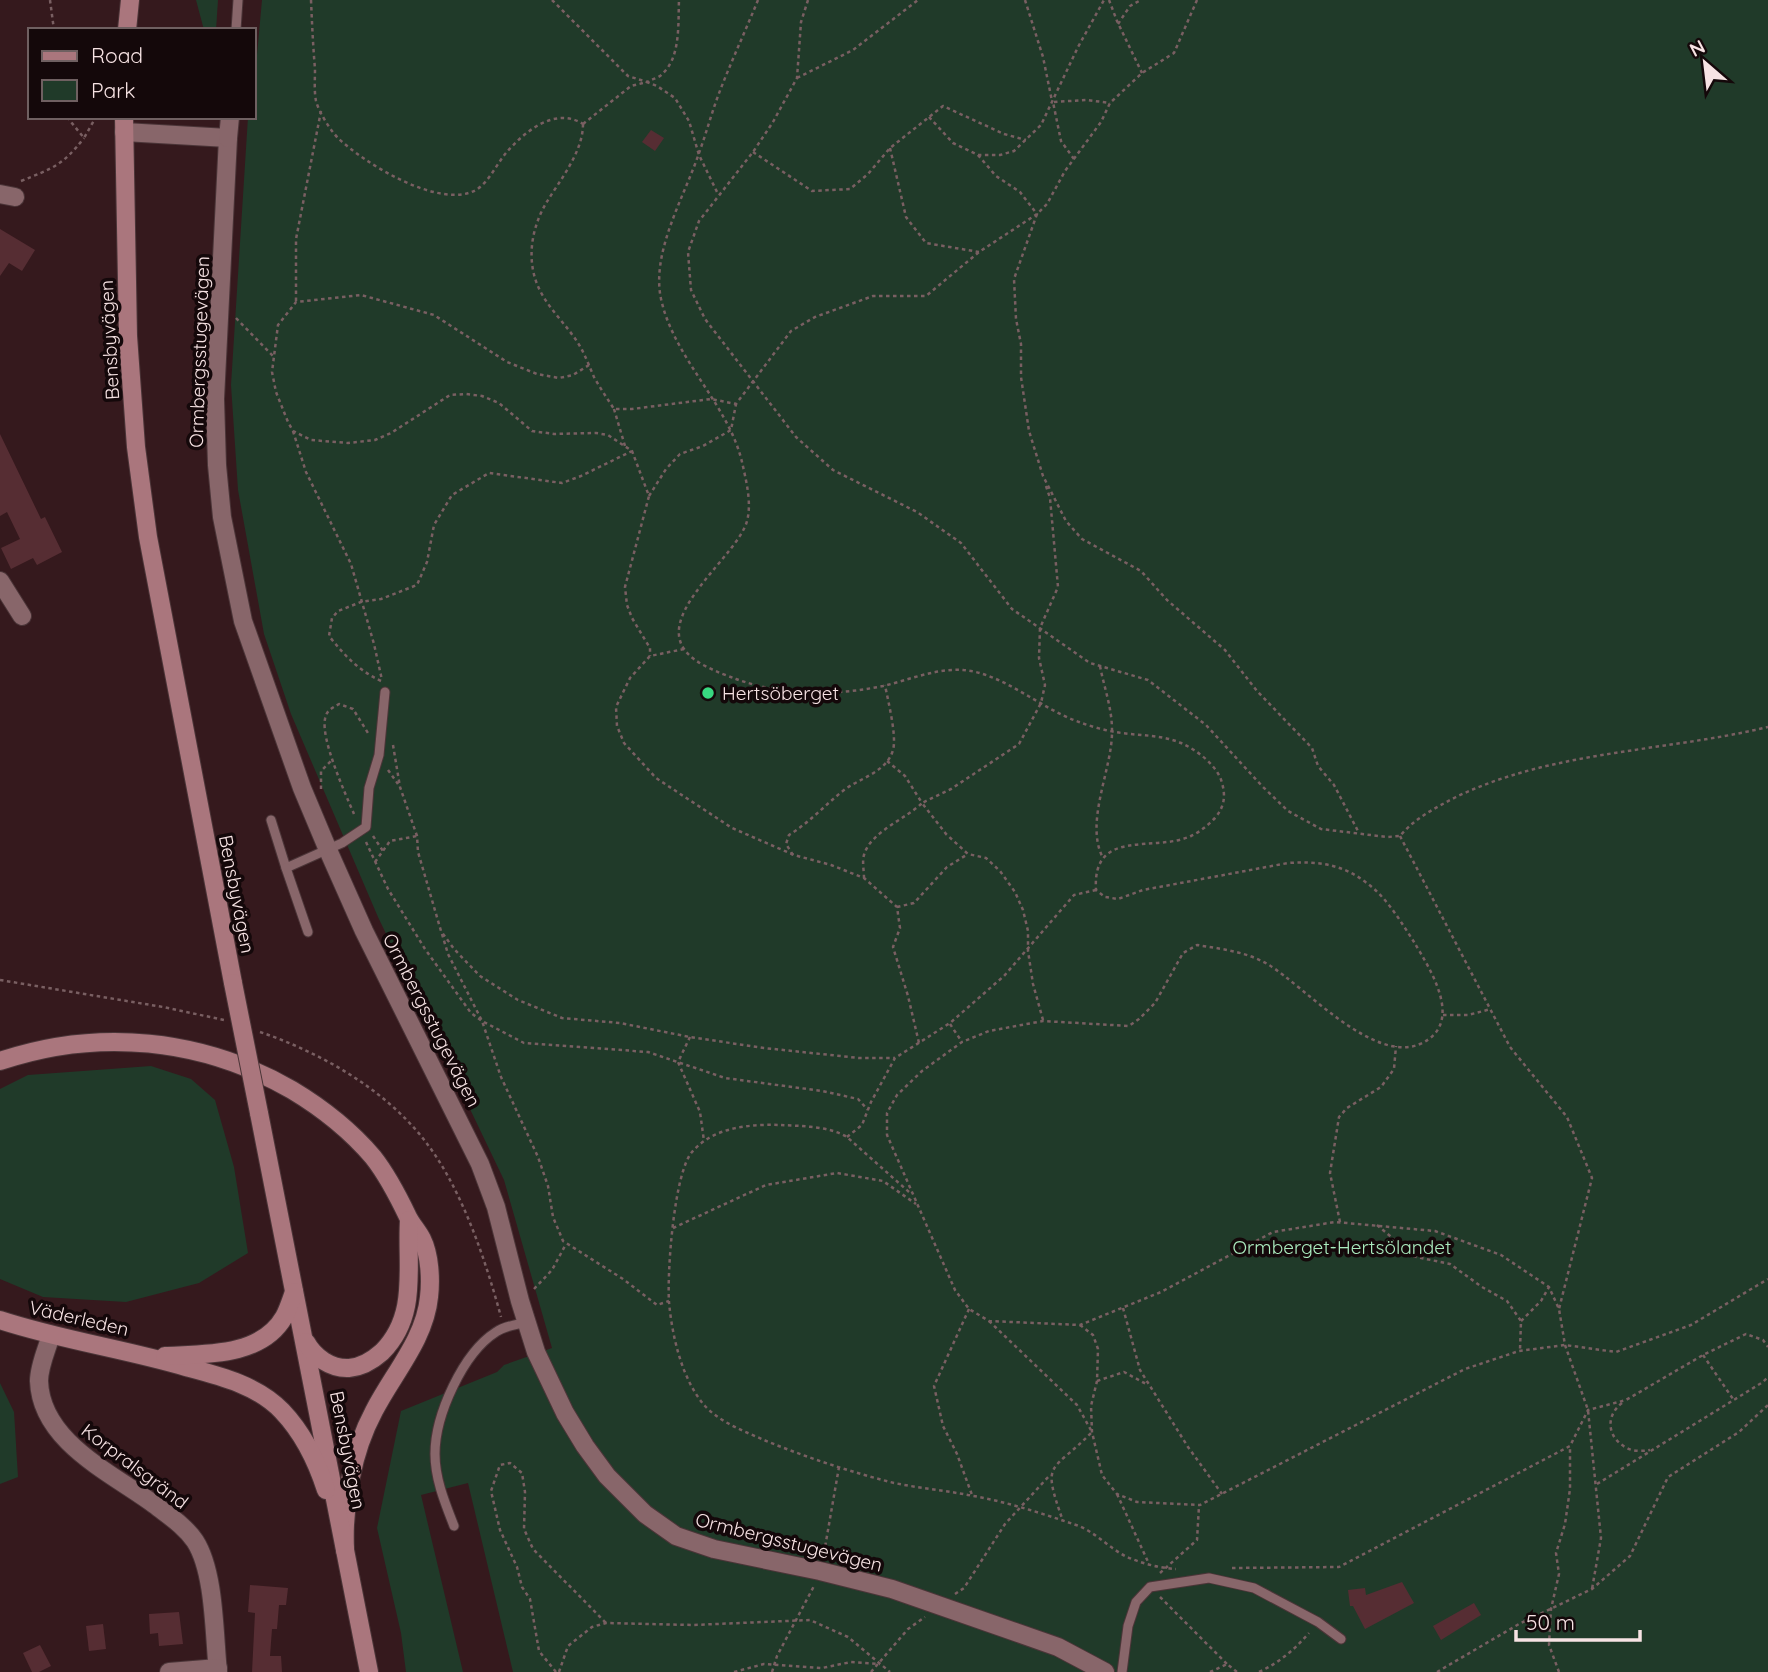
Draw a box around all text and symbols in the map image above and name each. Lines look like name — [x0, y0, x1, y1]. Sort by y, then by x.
legend — [28, 28, 256, 119]
north arrow — [1670, 28, 1740, 98]
text: N — [1685, 34, 1709, 62]
text: Road — [91, 42, 143, 68]
text: Park — [91, 77, 135, 103]
street label: Ormbergsstugevägen — [184, 256, 214, 448]
street label: Bensbyvägen — [94, 279, 124, 401]
place label: Hertsöberget — [722, 681, 839, 705]
marker: Hertsöberget — [700, 685, 716, 701]
street label: Bensbyvägen — [214, 833, 260, 955]
street label: Ormbergsstugevägen — [378, 929, 486, 1111]
park label: Ormberget-Hertsölandet — [1232, 1235, 1452, 1259]
street label: Väderleden — [27, 1295, 131, 1341]
street label: Bensbyvägen — [325, 1389, 371, 1511]
street label: Korpralsgränd — [77, 1418, 193, 1514]
street label: Ormbergsstugevägen — [693, 1507, 885, 1577]
scale bar — [1516, 1598, 1640, 1642]
text: 50 m — [1526, 1609, 1575, 1635]

